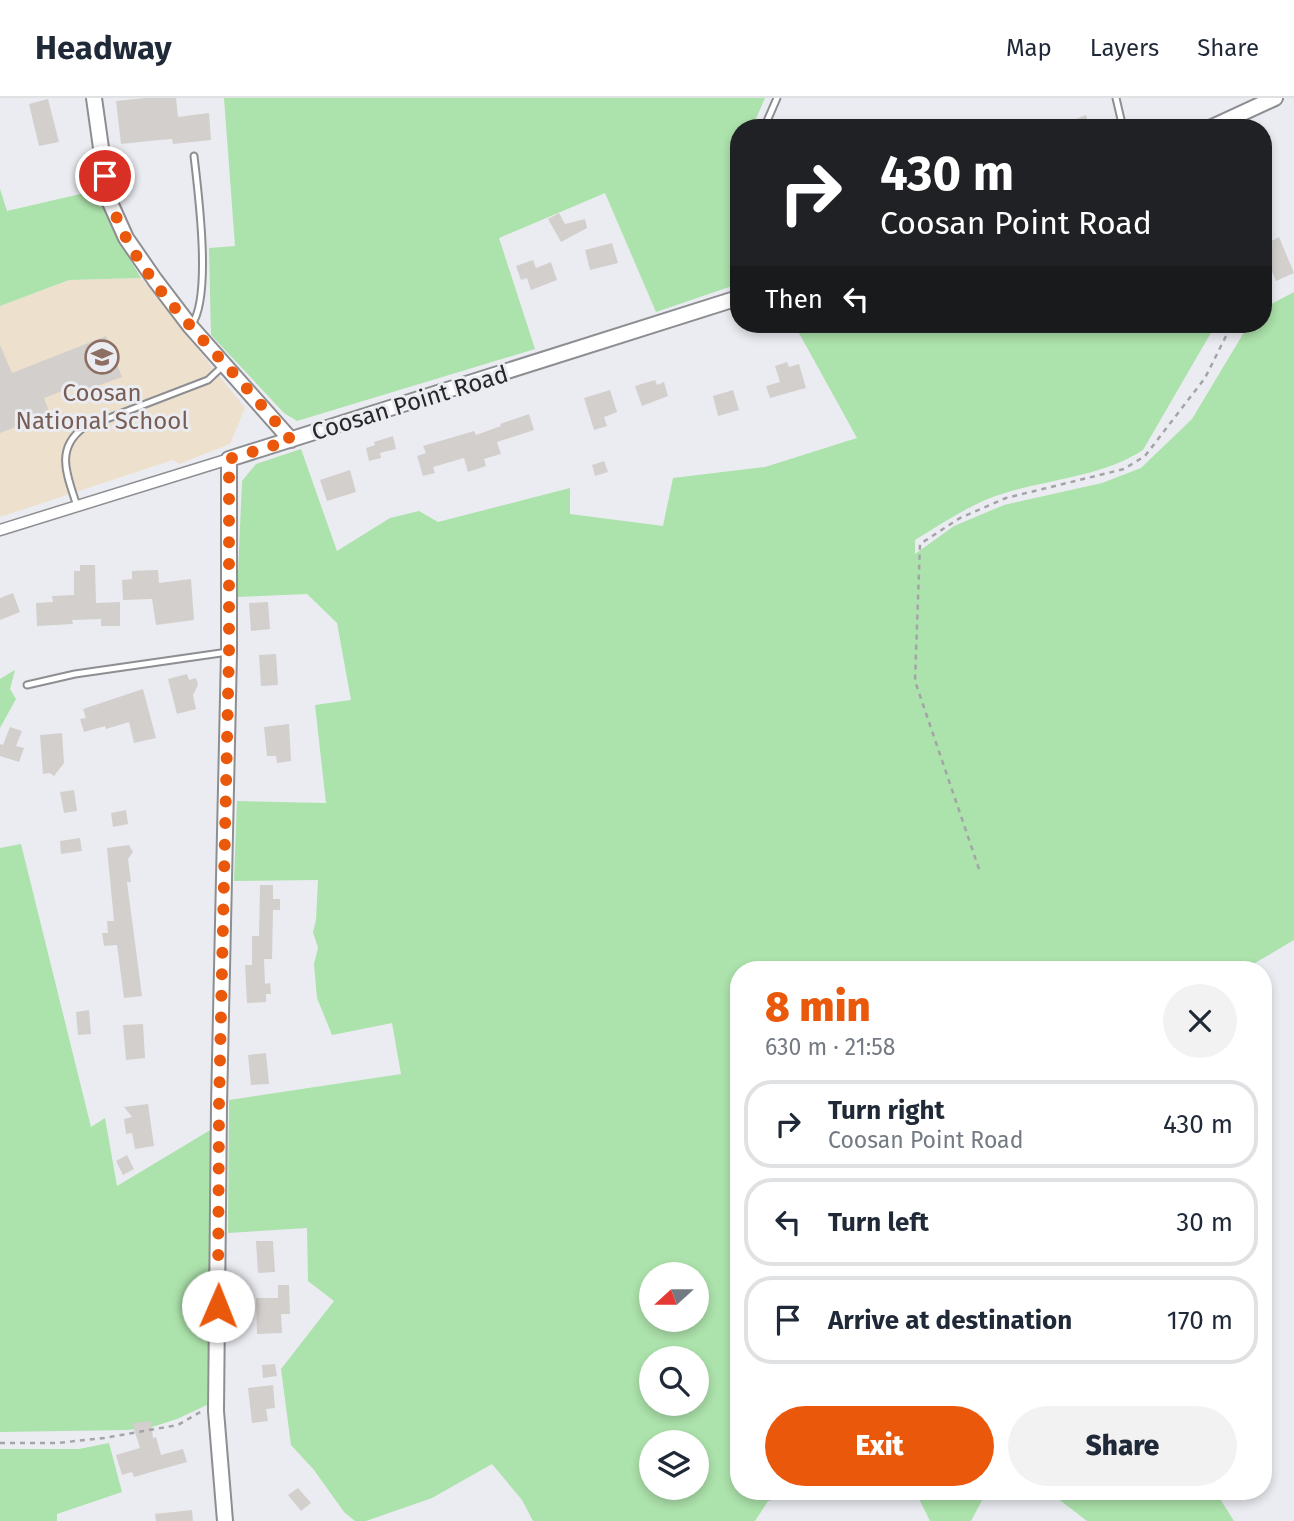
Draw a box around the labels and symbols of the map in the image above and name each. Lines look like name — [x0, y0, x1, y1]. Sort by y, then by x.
pin — [75, 146, 135, 206]
school or university icon: Coosan National School — [83, 338, 121, 376]
street label: Coosan Point Road — [308, 360, 512, 446]
place label: Coosan National School — [16, 379, 188, 435]
north arrow — [639, 1262, 709, 1332]
position arrow — [181, 1269, 255, 1343]

